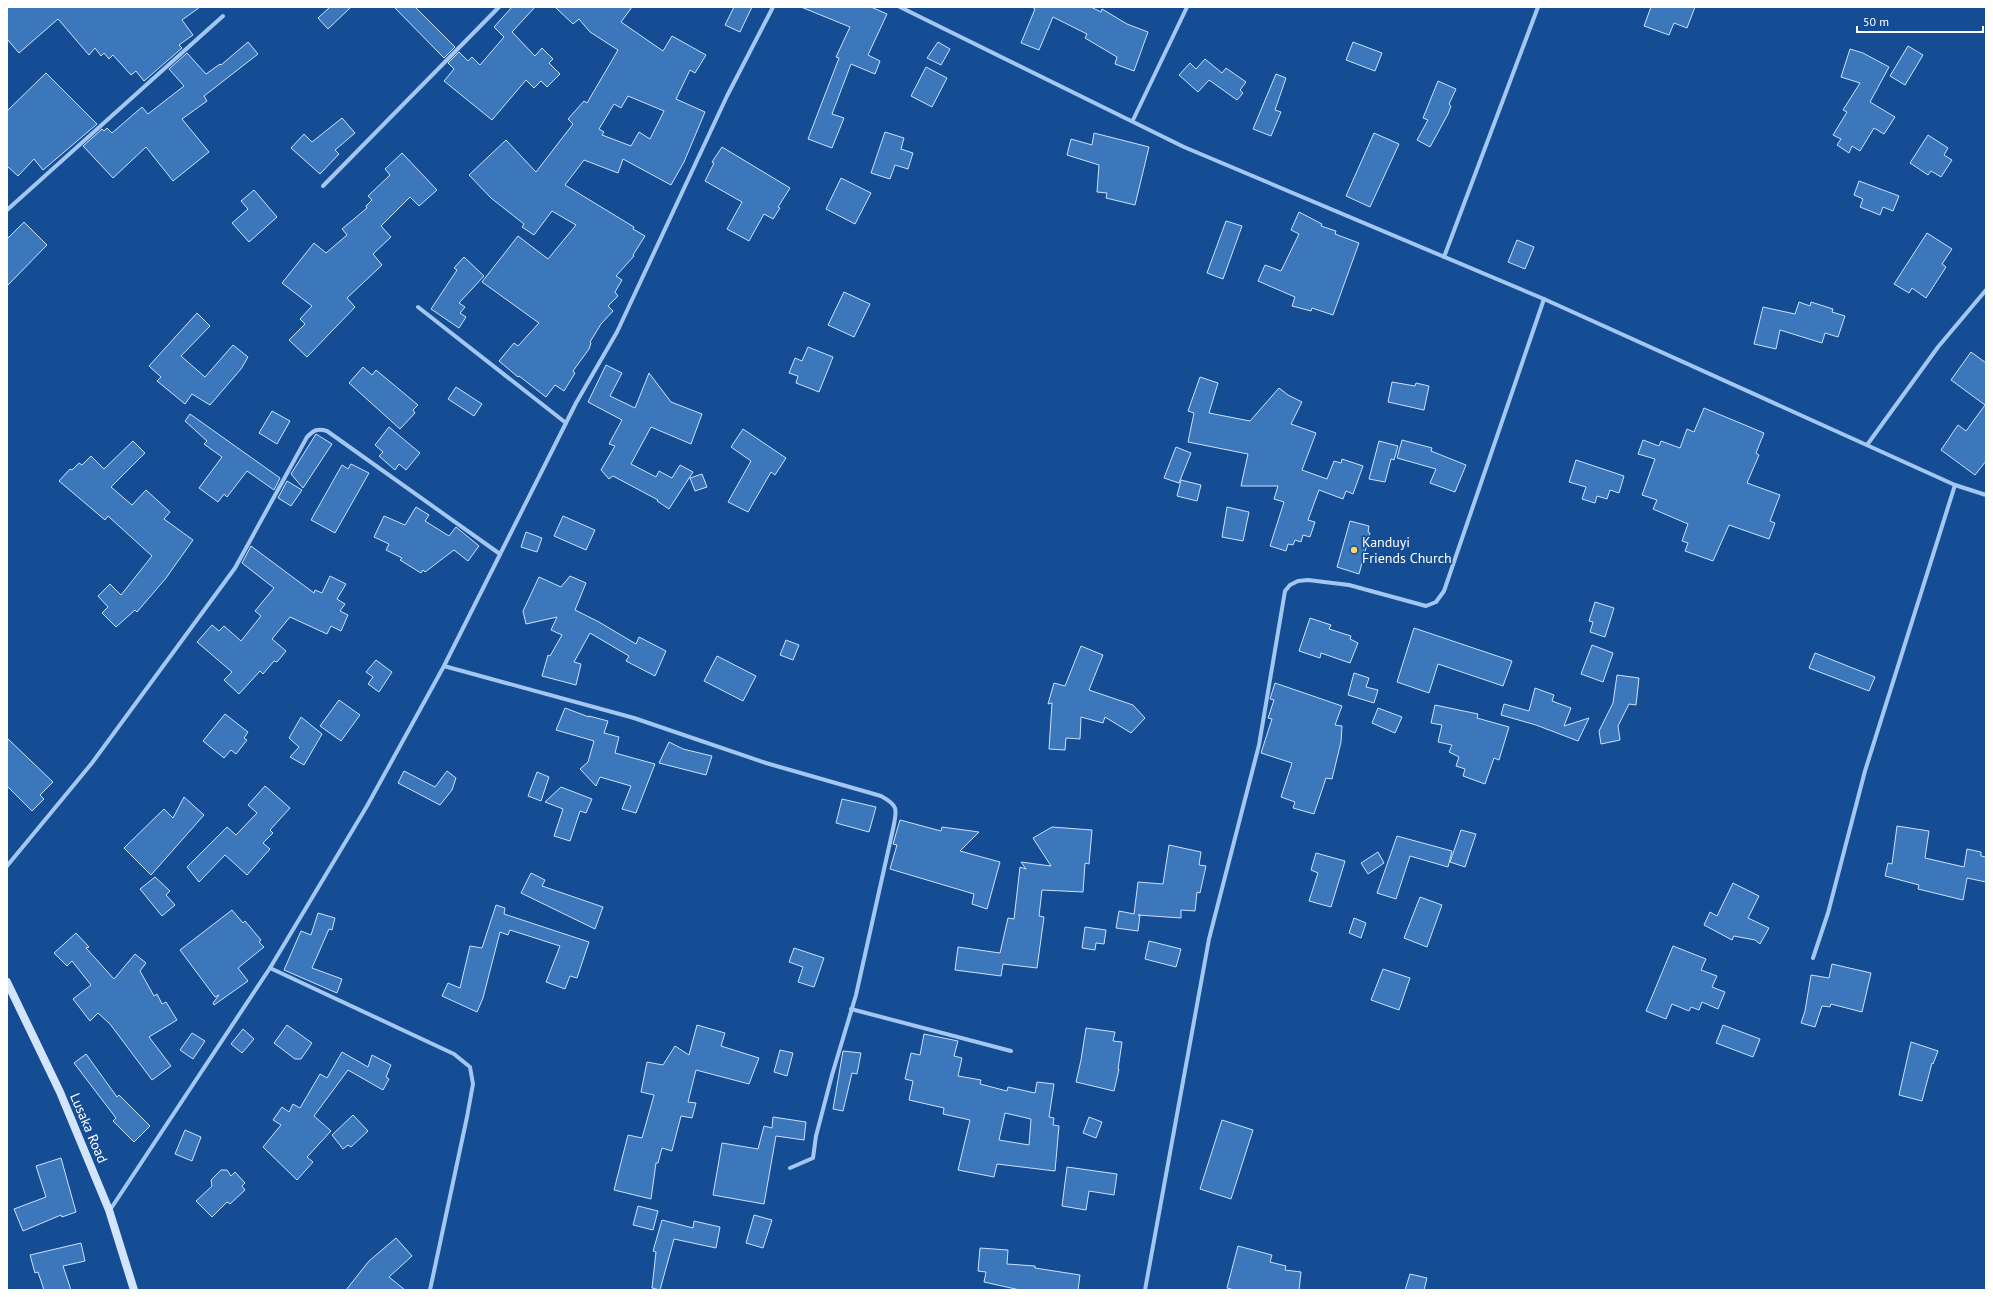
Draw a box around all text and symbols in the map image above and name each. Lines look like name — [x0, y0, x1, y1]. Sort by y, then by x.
scale bar — [1857, 8, 1983, 34]
text: 50 m — [1863, 14, 1889, 29]
place label: Kanduyi Friends Church — [1362, 533, 1452, 567]
marker: Kanduyi Friends Church — [1349, 545, 1359, 555]
street label: Lusaka Road — [66, 1090, 112, 1166]

